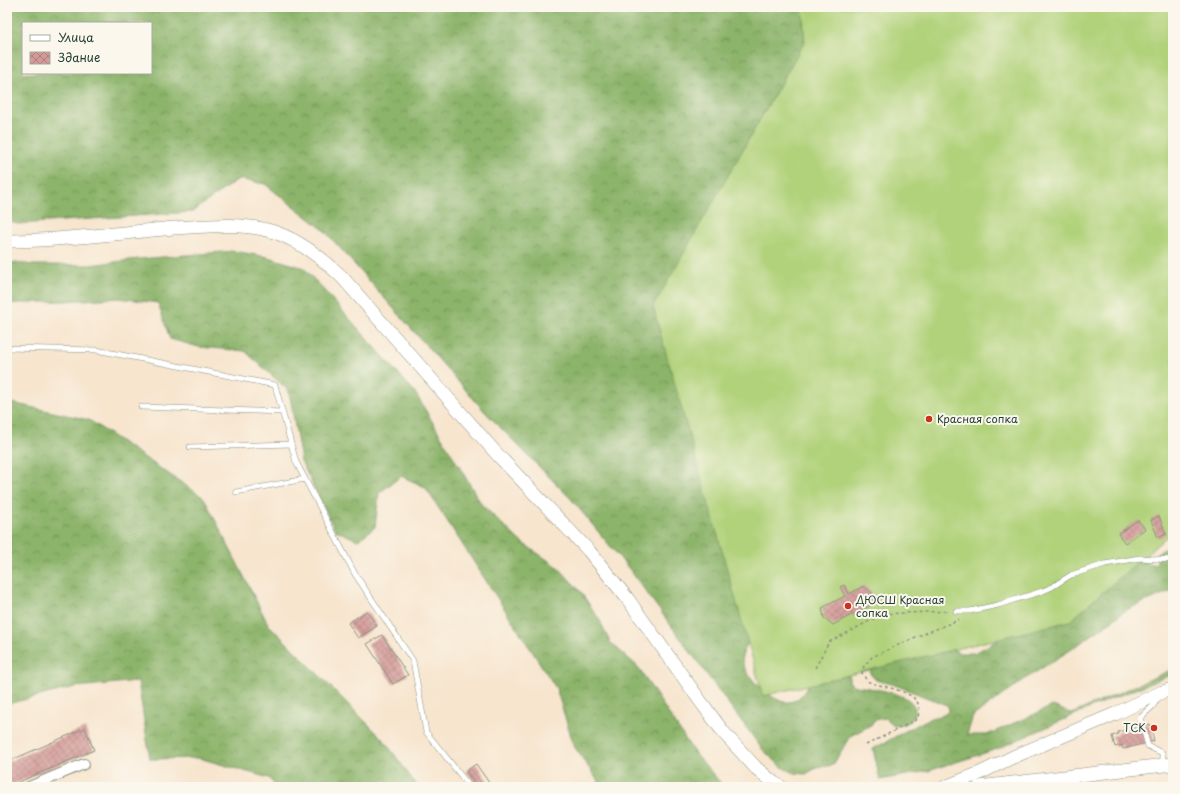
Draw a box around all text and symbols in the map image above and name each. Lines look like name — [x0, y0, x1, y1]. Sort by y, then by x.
legend — [22, 22, 152, 74]
text: Улица — [58, 28, 94, 46]
text: Здание — [58, 48, 100, 66]
place label: Красная сопка — [937, 410, 1018, 427]
marker: Красная сопка — [924, 414, 934, 424]
place label: ДЮСШ Красная сопка — [855, 591, 944, 621]
marker: ДЮСШ Красная сопка — [843, 601, 853, 611]
place label: ТСК — [1123, 719, 1146, 736]
marker: ТСК — [1149, 723, 1159, 733]

